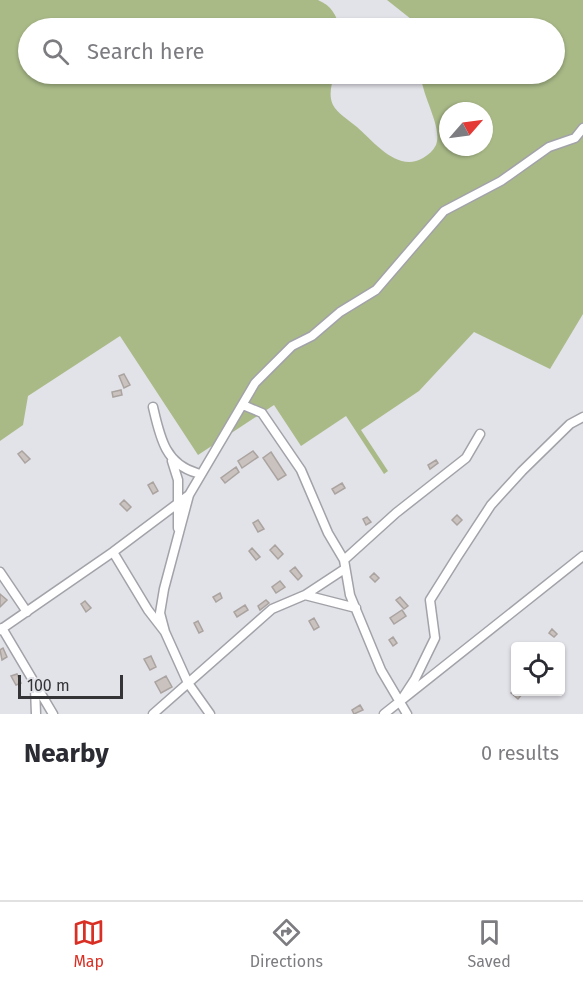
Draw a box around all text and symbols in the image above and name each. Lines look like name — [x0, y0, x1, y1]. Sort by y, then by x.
search box — [18, 18, 565, 84]
icon: search — [39, 35, 72, 68]
text: Search here — [87, 38, 205, 65]
north arrow — [439, 102, 493, 156]
map controls — [511, 642, 565, 696]
button: locate — [511, 642, 565, 696]
scale bar — [18, 672, 123, 700]
text: 100 m — [27, 676, 70, 695]
text: Nearby — [24, 738, 109, 769]
text: 0 results — [481, 741, 559, 765]
tab: Map — [72, 916, 105, 971]
tab: Directions — [250, 916, 323, 971]
tab: Saved — [467, 916, 511, 971]

